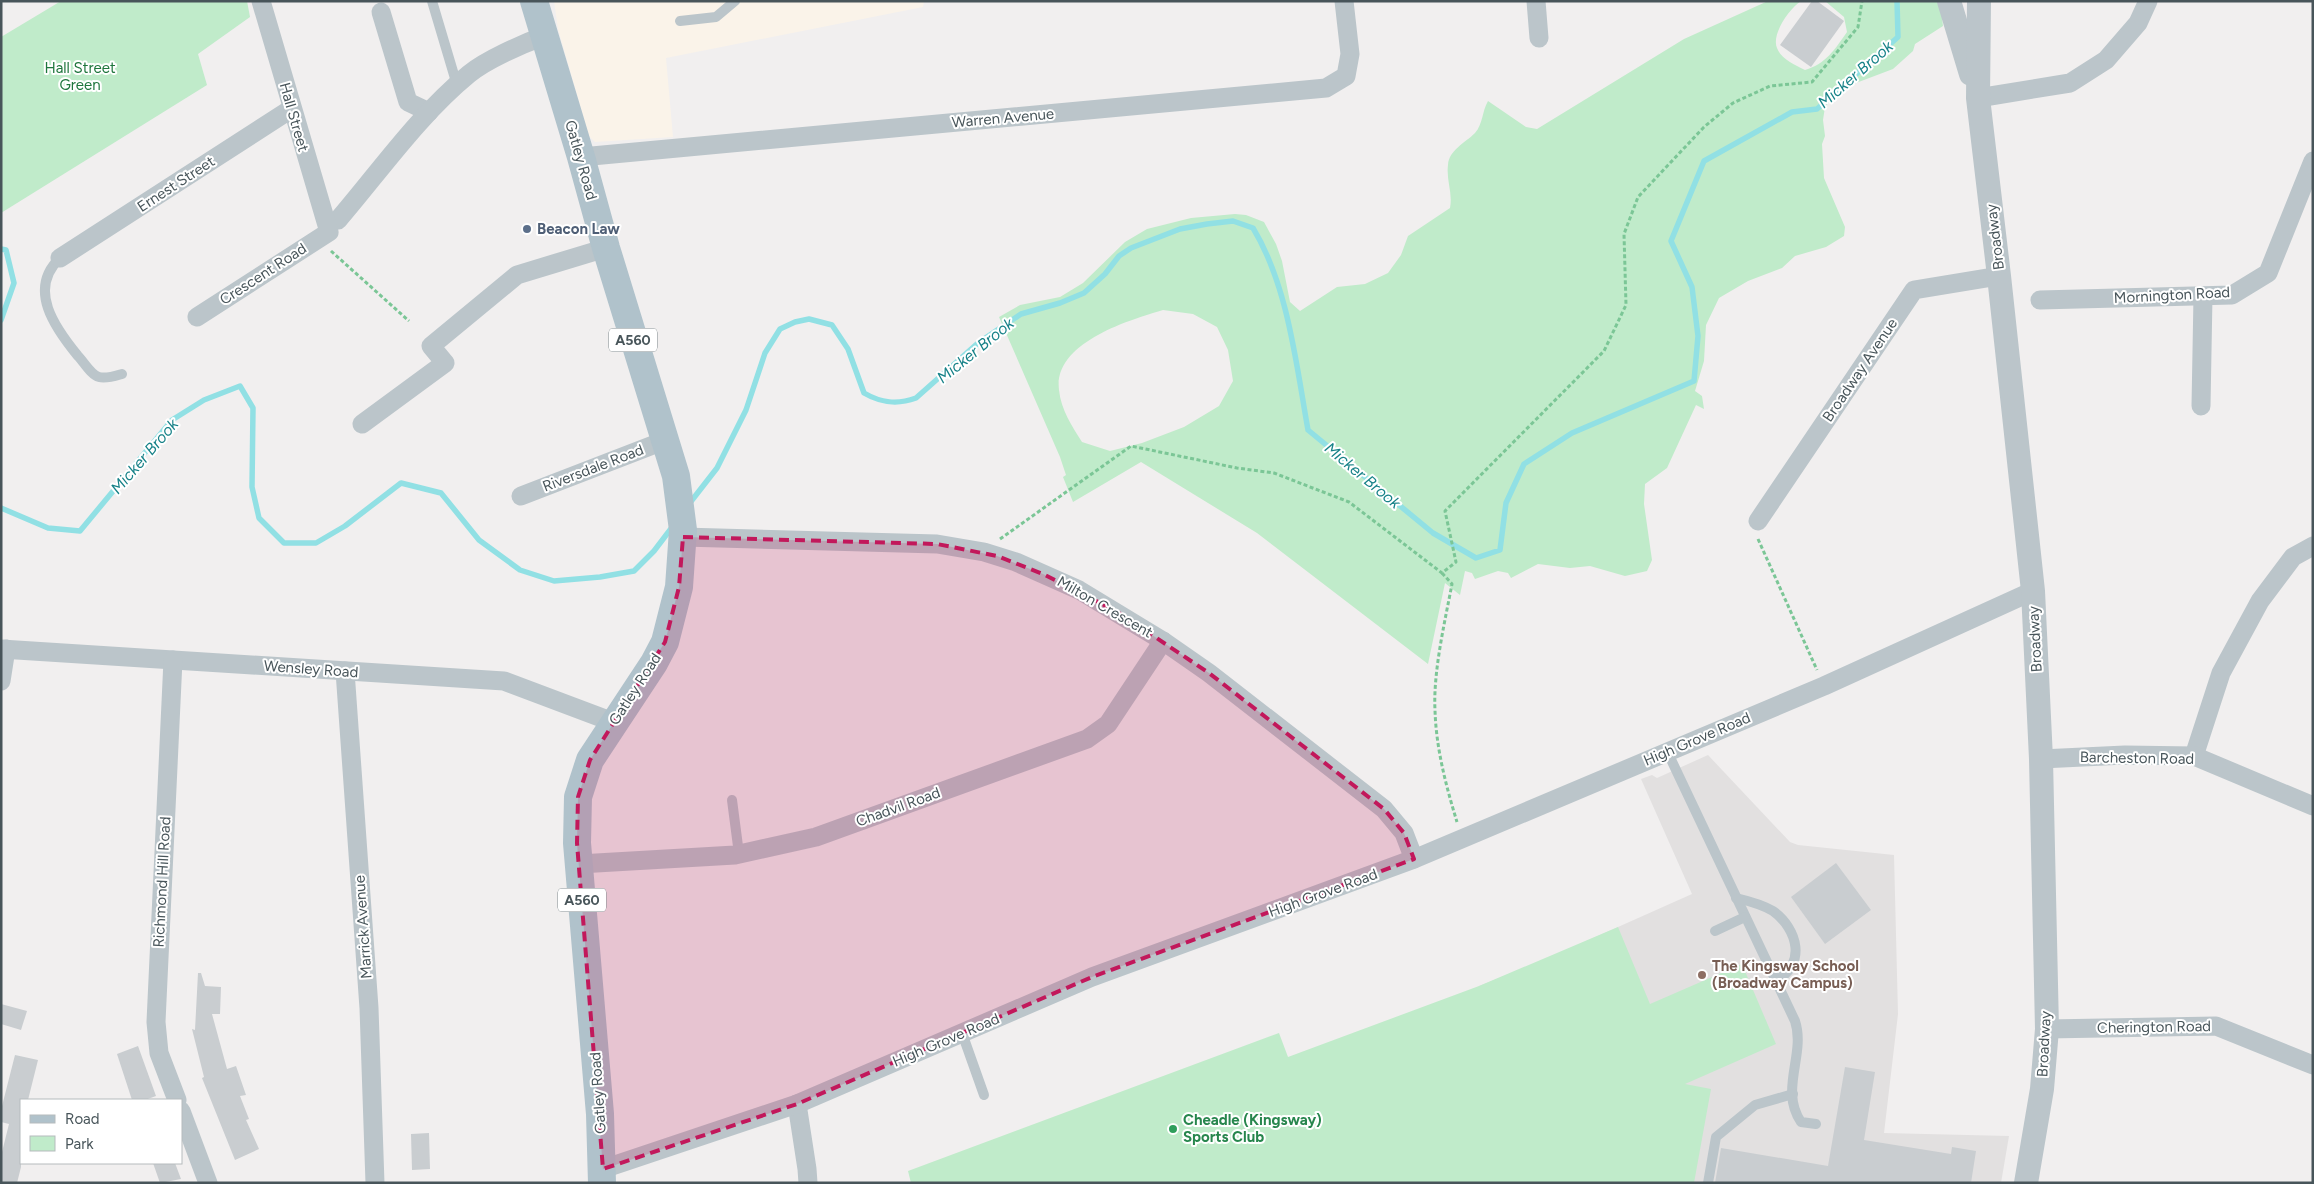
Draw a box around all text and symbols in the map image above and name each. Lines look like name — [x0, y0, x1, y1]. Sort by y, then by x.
water label: Micker Brook — [1814, 36, 1898, 112]
park label: Hall Street Green — [44, 59, 116, 94]
street label: Hall Street — [276, 80, 313, 154]
street label: Warren Avenue — [951, 105, 1055, 131]
street label: Gatley Road — [561, 118, 601, 202]
street label: Ernest Street — [134, 152, 218, 216]
street label: Broadway — [1982, 203, 2008, 271]
place label: Beacon Law — [537, 220, 620, 238]
marker: Beacon Law — [521, 223, 533, 235]
street label: Crescent Road — [216, 239, 310, 309]
street label: Mornington Road — [2113, 283, 2231, 307]
water label: Micker Brook — [933, 313, 1018, 387]
street label: Broadway Avenue — [1819, 315, 1901, 425]
road number: A560 — [609, 328, 657, 352]
water label: Micker Brook — [107, 414, 183, 498]
water label: Micker Brook — [1321, 438, 1405, 513]
street label: Riversdale Road — [540, 440, 646, 496]
street label: Milton Crescent — [1054, 572, 1156, 642]
street label: Broadway — [2024, 605, 2046, 673]
street label: Gatley Road — [605, 650, 665, 728]
street label: Wensley Road — [263, 657, 359, 681]
street label: High Grove Road — [1641, 708, 1753, 770]
street label: Barcheston Road — [2080, 748, 2194, 768]
street label: Chadvil Road — [853, 783, 943, 831]
street label: Richmond Hill Road — [150, 816, 174, 948]
street label: High Grove Road — [1266, 865, 1380, 921]
street label: Marrick Avenue — [350, 875, 376, 979]
road number: A560 — [558, 888, 606, 912]
place label: The Kingsway School (Broadway Campus) — [1712, 957, 1859, 992]
marker: The Kingsway School (Broadway Campus) — [1696, 969, 1708, 981]
street label: High Grove Road — [890, 1009, 1002, 1071]
street label: Broadway — [2033, 1010, 2055, 1078]
street label: Cherington Road — [2097, 1017, 2211, 1037]
street label: Gatley Road — [586, 1051, 610, 1135]
legend — [20, 1099, 182, 1164]
text: Road — [65, 1110, 100, 1128]
place label: Cheadle (Kingsway) Sports Club — [1183, 1111, 1322, 1146]
marker: Cheadle (Kingsway) Sports Club — [1167, 1123, 1179, 1135]
text: Park — [65, 1135, 94, 1153]

